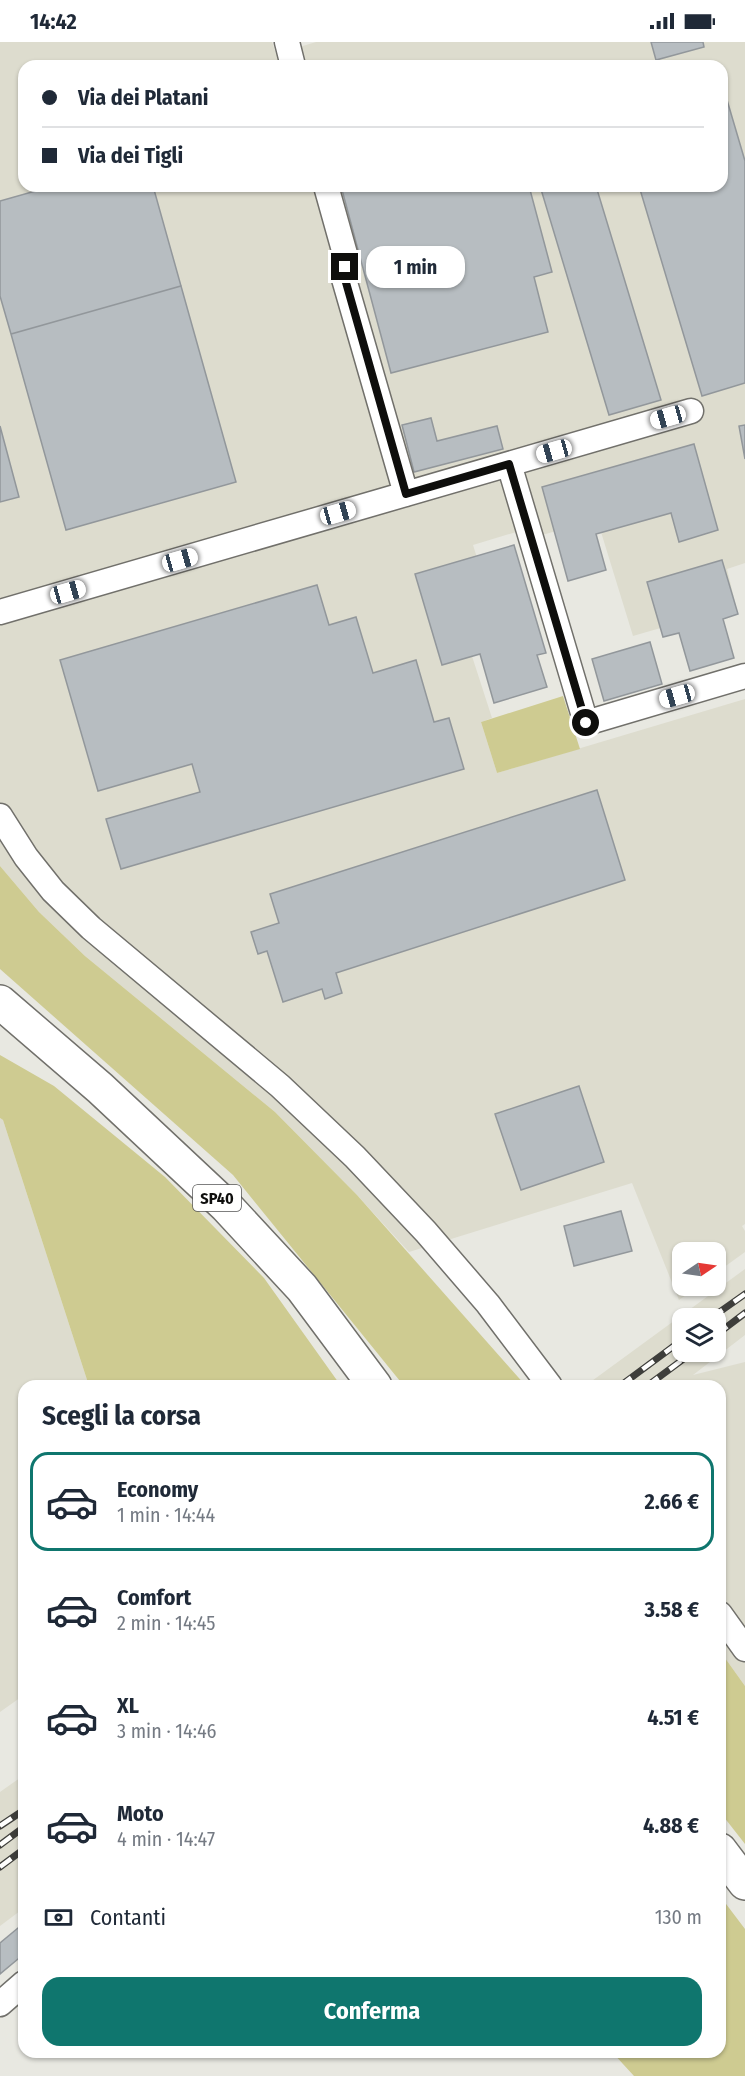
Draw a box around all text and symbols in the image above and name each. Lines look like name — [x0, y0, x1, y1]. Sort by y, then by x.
text: 14:42 — [30, 8, 77, 35]
text: Via dei Platani — [78, 84, 208, 111]
text: Via dei Tigli — [78, 142, 183, 169]
callout: 1 min — [366, 246, 465, 288]
route end — [331, 253, 358, 280]
text: 1 min — [394, 255, 437, 279]
car — [648, 403, 688, 431]
car — [534, 437, 574, 465]
car — [318, 499, 358, 527]
car — [160, 546, 200, 574]
car — [48, 578, 88, 606]
car — [657, 682, 697, 710]
route start — [572, 709, 599, 736]
road number: SP40 — [193, 1185, 241, 1211]
north arrow — [672, 1242, 726, 1296]
map controls — [672, 1242, 726, 1362]
button: layers — [672, 1308, 726, 1362]
text: Scegli la corsa — [42, 1400, 201, 1432]
icon: car — [45, 1475, 99, 1529]
text: Economy — [117, 1476, 198, 1503]
text: 2.66 € — [645, 1488, 699, 1515]
text: 1 min · 14:44 — [117, 1503, 215, 1527]
icon: car — [45, 1583, 99, 1637]
text: Comfort — [117, 1584, 191, 1611]
text: 3.58 € — [645, 1596, 699, 1623]
text: 2 min · 14:45 — [117, 1611, 215, 1635]
icon: car — [45, 1691, 99, 1745]
text: XL — [117, 1692, 139, 1719]
text: 4.51 € — [647, 1704, 699, 1731]
text: 3 min · 14:46 — [117, 1719, 217, 1743]
icon: car — [45, 1799, 99, 1853]
text: Moto — [117, 1800, 164, 1827]
text: 4.88 € — [643, 1812, 699, 1839]
text: 4 min · 14:47 — [117, 1827, 215, 1851]
icon: cash — [42, 1901, 75, 1934]
text: Contanti — [90, 1904, 166, 1931]
text: 130 m — [655, 1905, 702, 1929]
button: Conferma — [42, 1977, 702, 2046]

